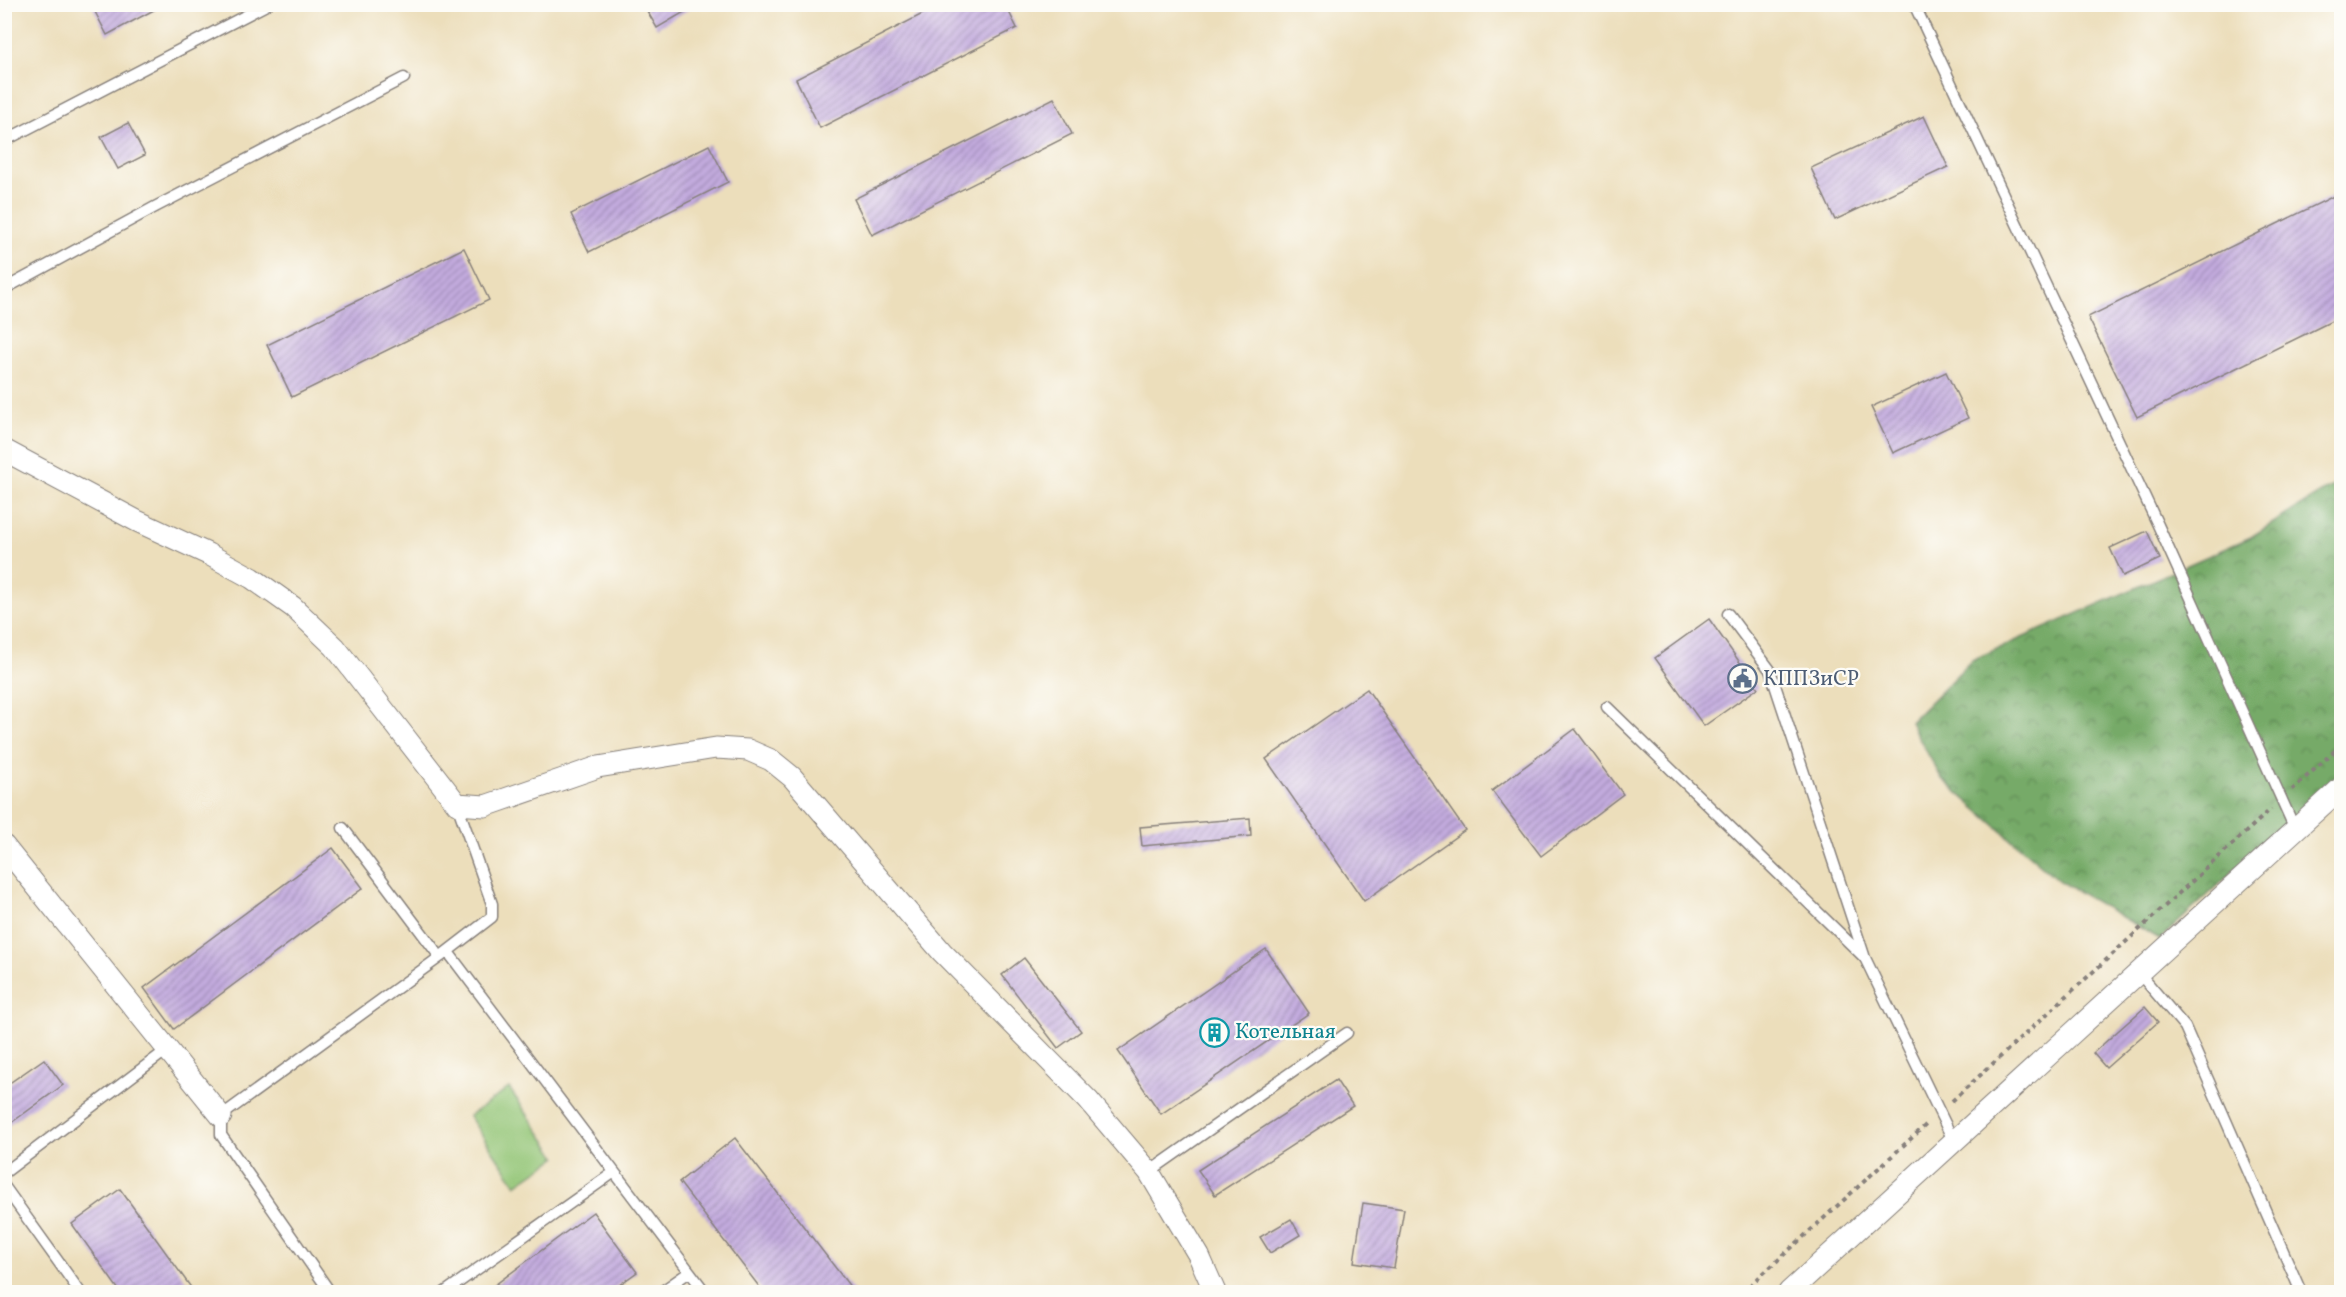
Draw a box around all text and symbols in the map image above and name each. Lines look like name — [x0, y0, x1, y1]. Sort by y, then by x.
public building icon: КППЗиСР — [1726, 663, 1758, 695]
place label: КППЗиСР — [1763, 665, 1859, 694]
building icon: Котельная — [1198, 1016, 1230, 1048]
place label: Котельная — [1235, 1018, 1336, 1047]

